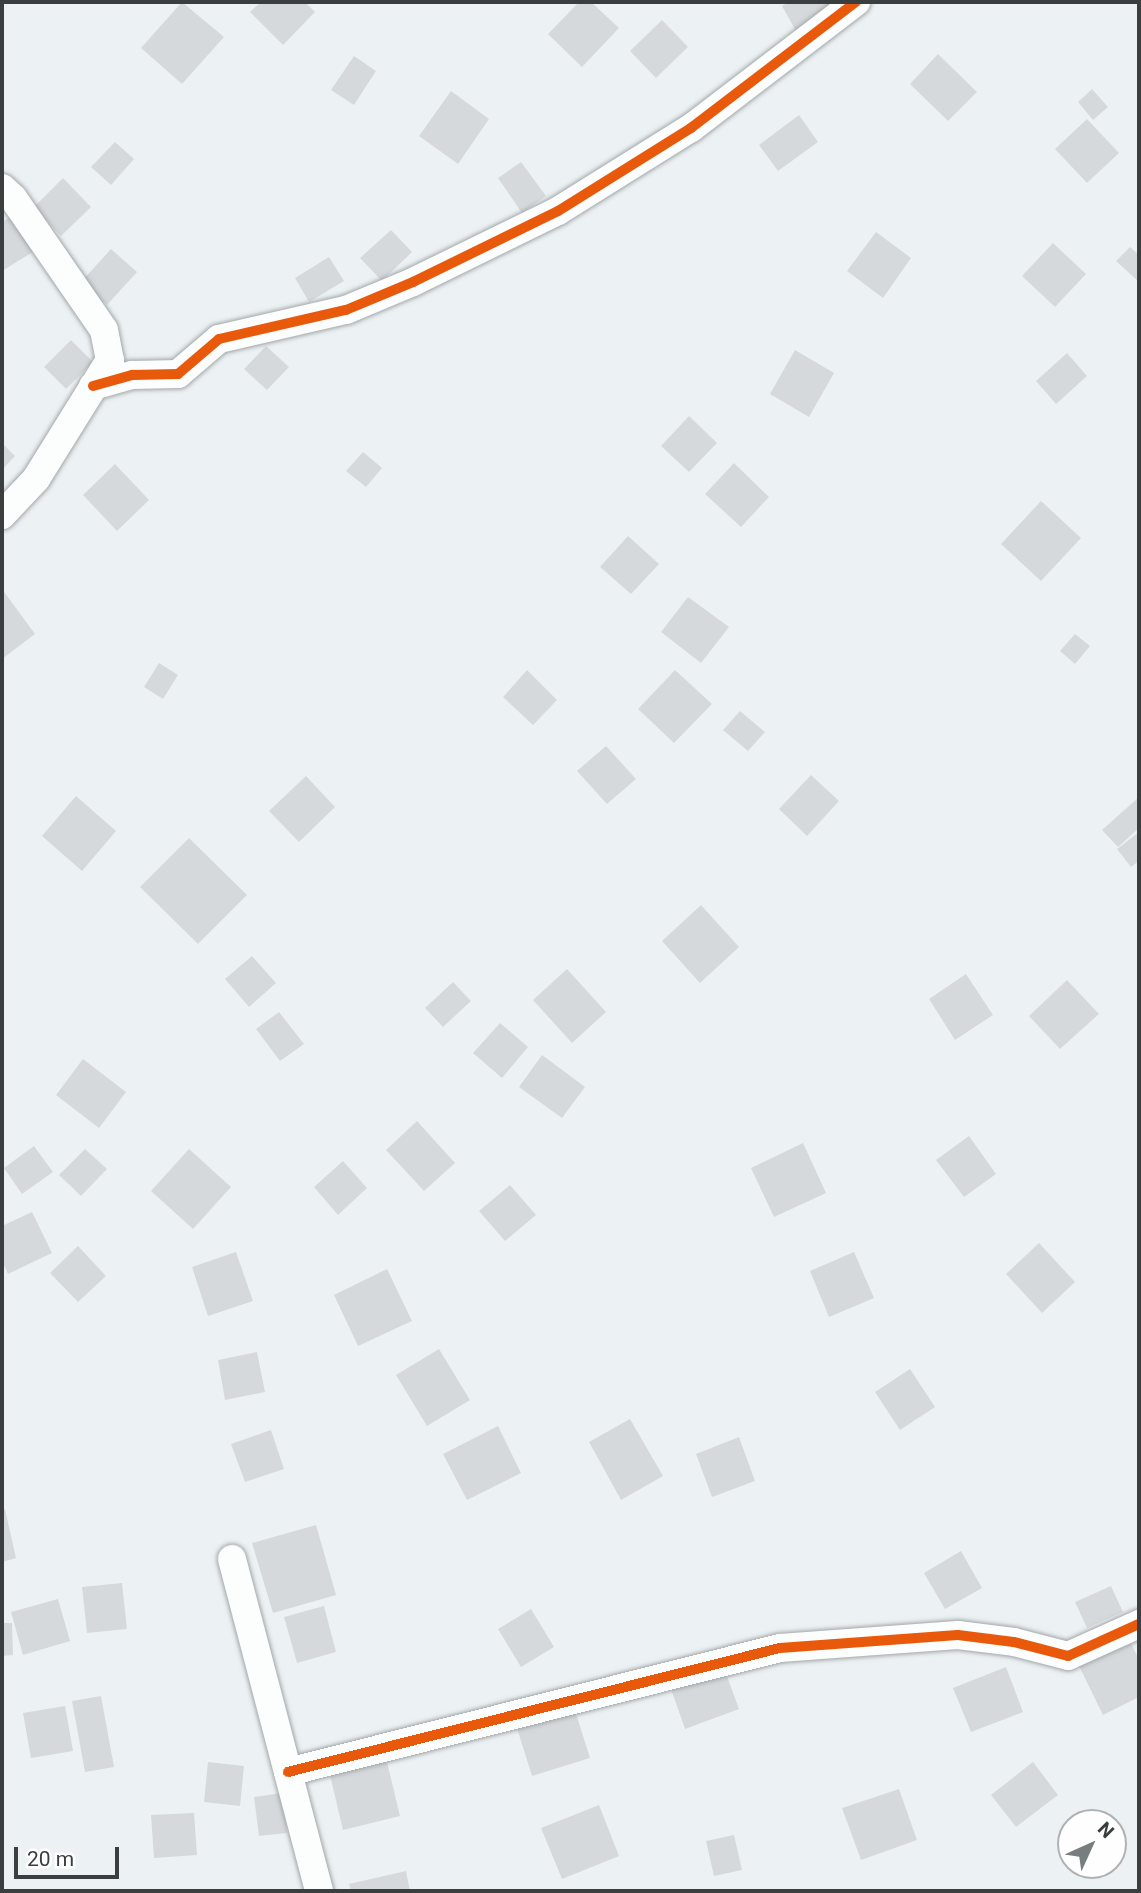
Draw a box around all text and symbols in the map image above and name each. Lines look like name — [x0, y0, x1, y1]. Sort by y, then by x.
north arrow — [1057, 1809, 1127, 1879]
text: N — [1093, 1817, 1119, 1843]
scale bar — [18, 1834, 122, 1878]
text: 20 m — [27, 1847, 74, 1871]

